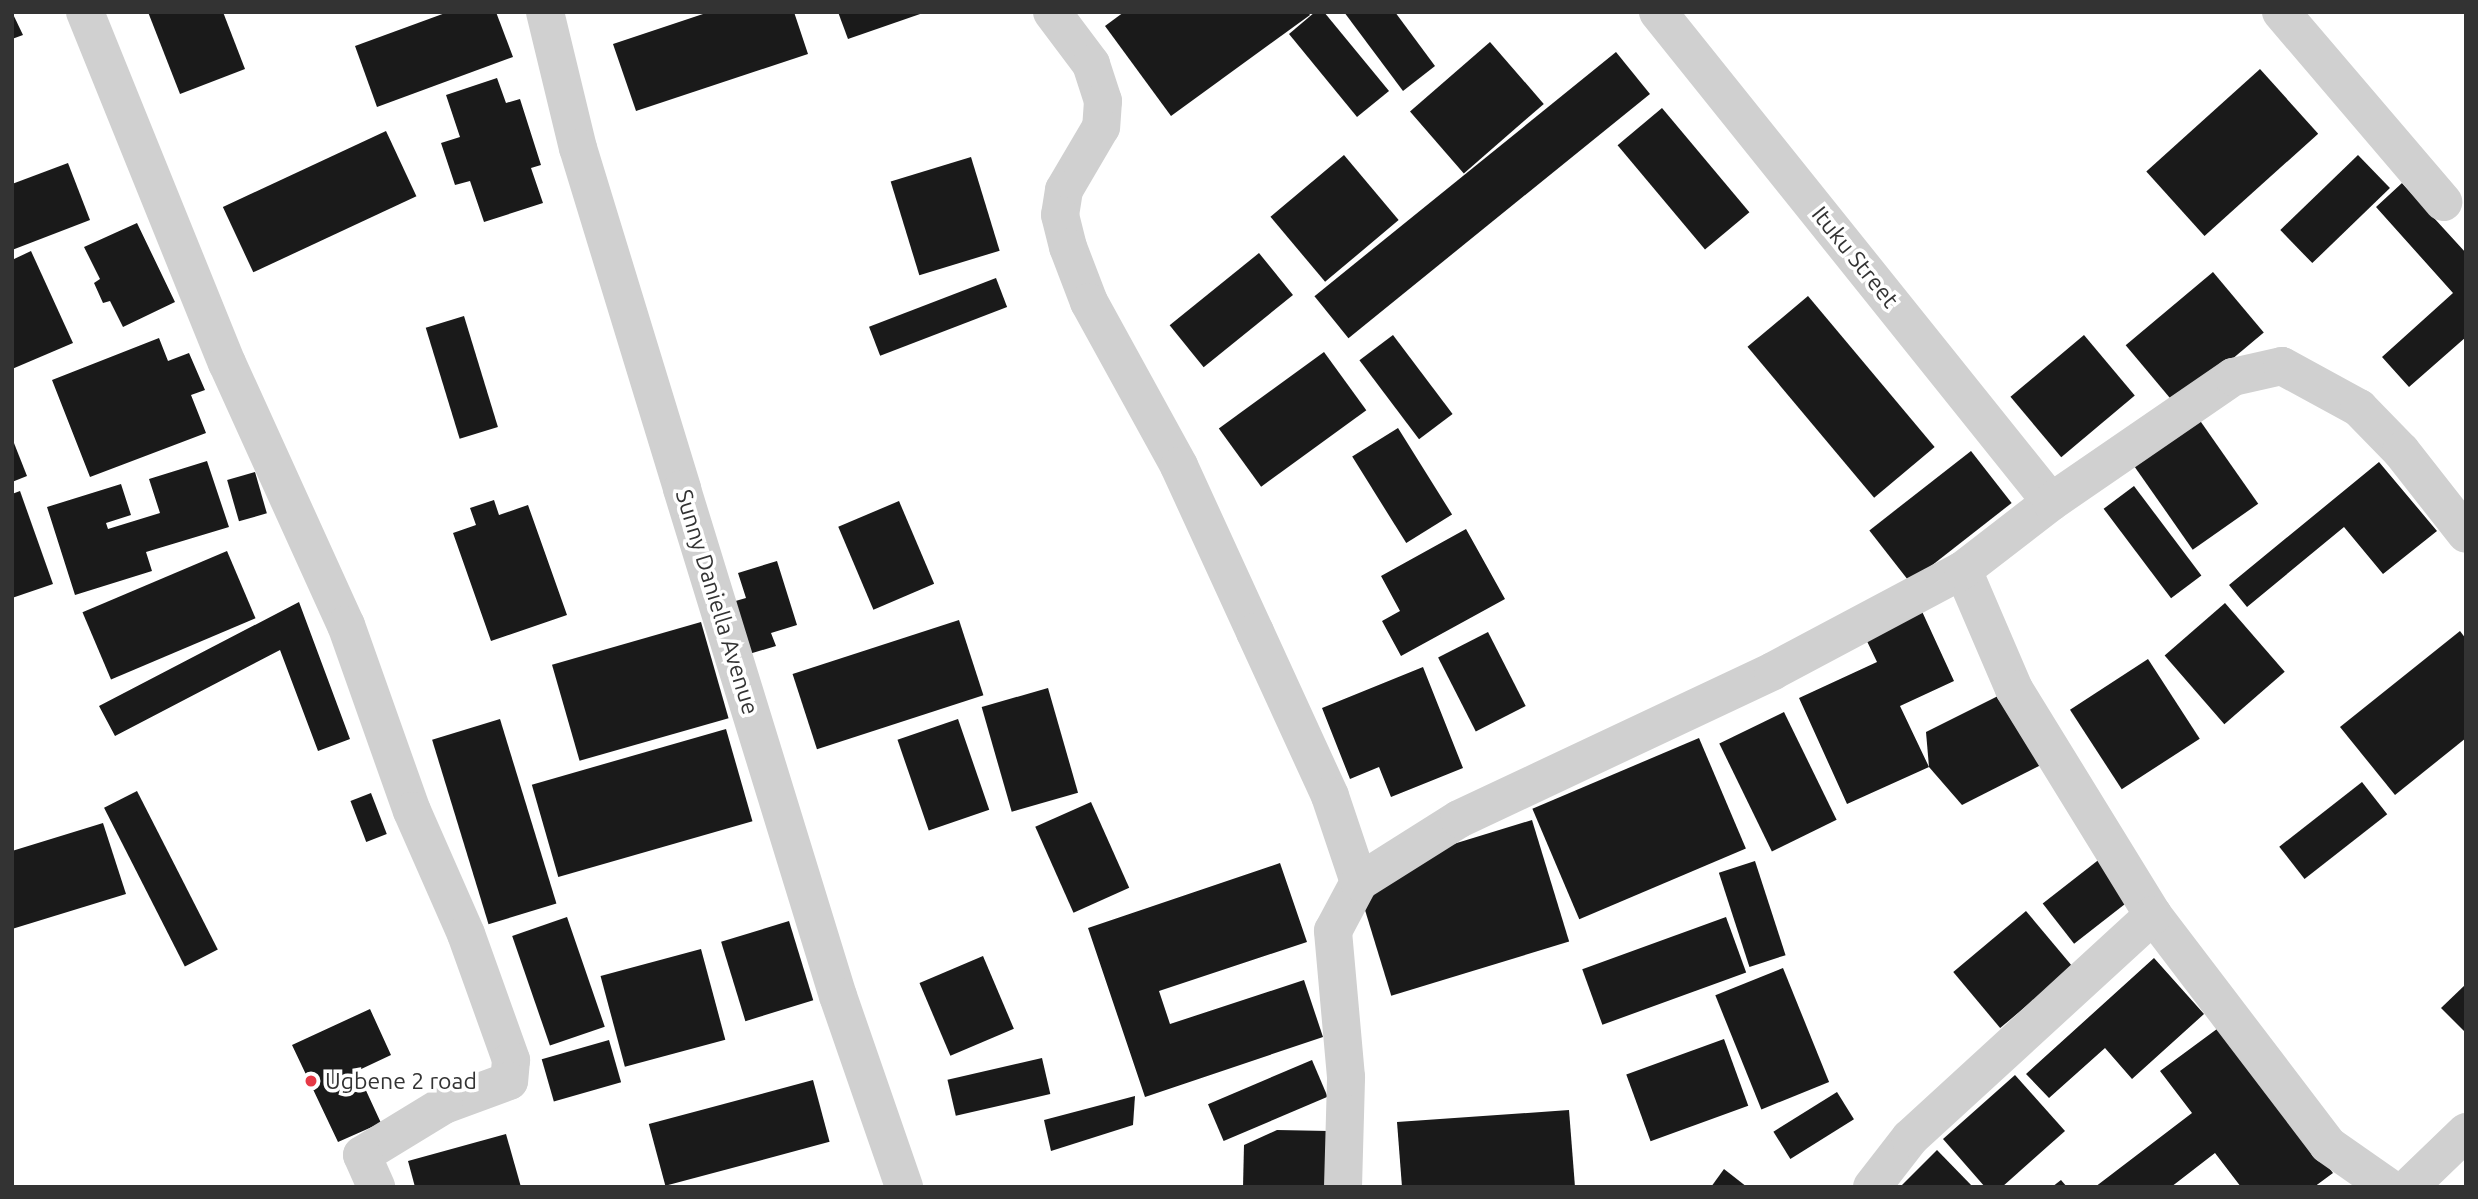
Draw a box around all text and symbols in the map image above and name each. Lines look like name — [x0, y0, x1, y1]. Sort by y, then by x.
street label: Ituku Street — [1806, 201, 1904, 313]
street label: Sunny Daniella Avenue — [670, 486, 764, 718]
place label: Ugbene 2 road — [325, 1067, 477, 1095]
marker: Ugbene 2 road — [303, 1073, 319, 1089]

